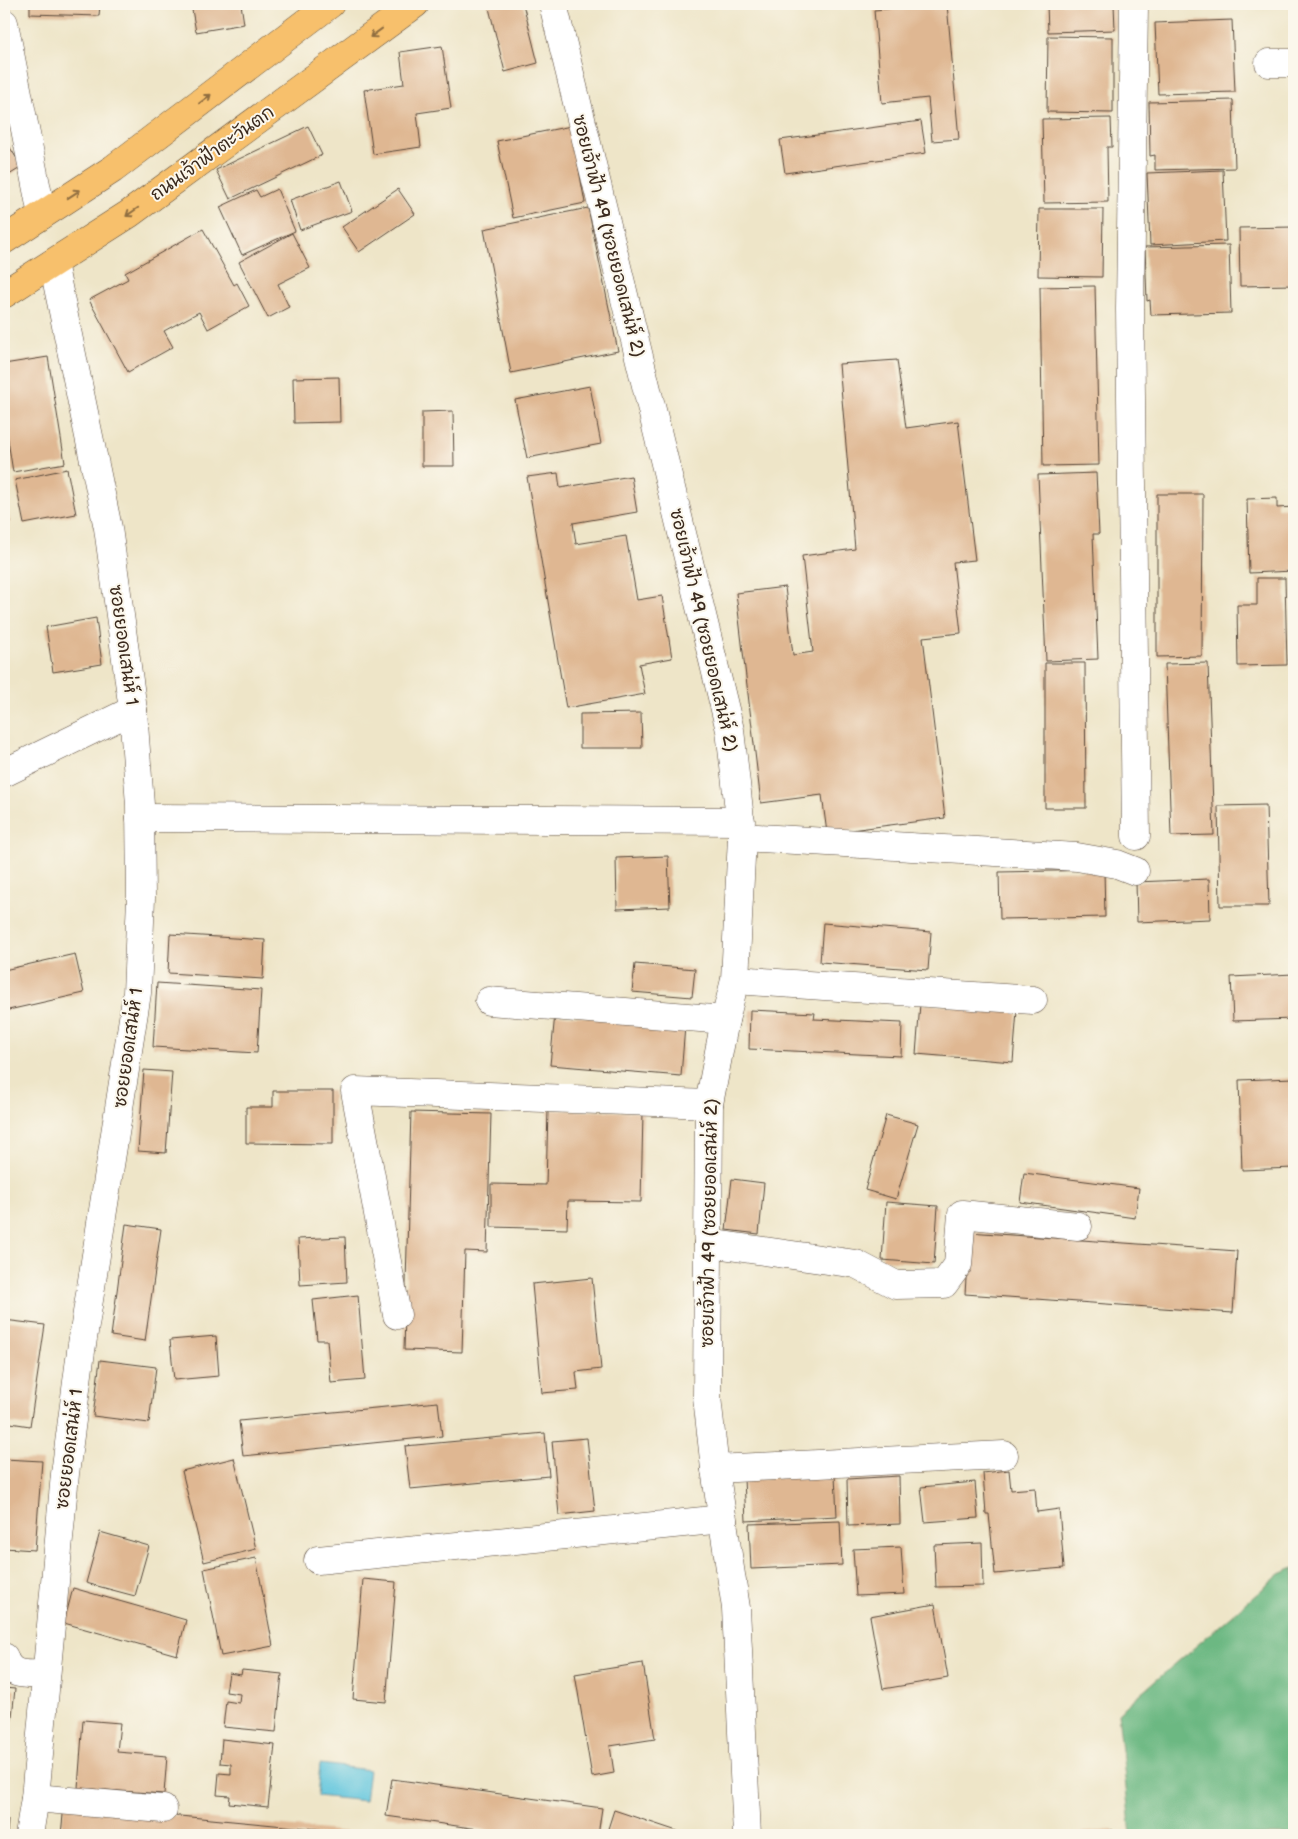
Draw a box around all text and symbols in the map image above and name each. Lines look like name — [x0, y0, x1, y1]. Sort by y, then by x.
one-way arrow — [370, 27, 383, 38]
one-way arrow — [198, 93, 211, 104]
street label: ถนนเจ้าฟ้าตะวันตก — [145, 99, 278, 205]
street label: ซอยเจ้าฟ้า 49 (ซอยยอดเสน่ห์ 2) — [568, 112, 652, 360]
one-way arrow — [67, 189, 81, 200]
one-way arrow — [125, 207, 139, 217]
street label: ซอยเจ้าฟ้า 49 (ซอยยอดเสน่ห์ 2) — [665, 506, 745, 754]
street label: ซอยยอดเสน่ห์ 1 — [105, 583, 145, 707]
street label: ซอยยอดเสน่ห์ 1 — [107, 986, 147, 1110]
street label: ซอยเจ้าฟ้า 49 (ซอยยอดเสน่ห์ 2) — [694, 1098, 722, 1348]
street label: ซอยยอดเสน่ห์ 1 — [49, 1387, 87, 1511]

